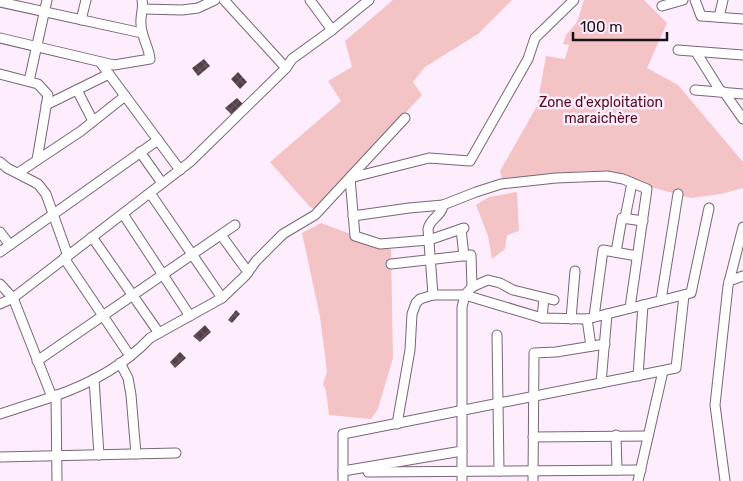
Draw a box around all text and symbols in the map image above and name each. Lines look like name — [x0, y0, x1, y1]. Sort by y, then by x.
scale bar — [573, 10, 667, 42]
text: 100 m — [580, 18, 622, 36]
park label: Zone d'exploitation maraichère — [539, 94, 663, 127]

